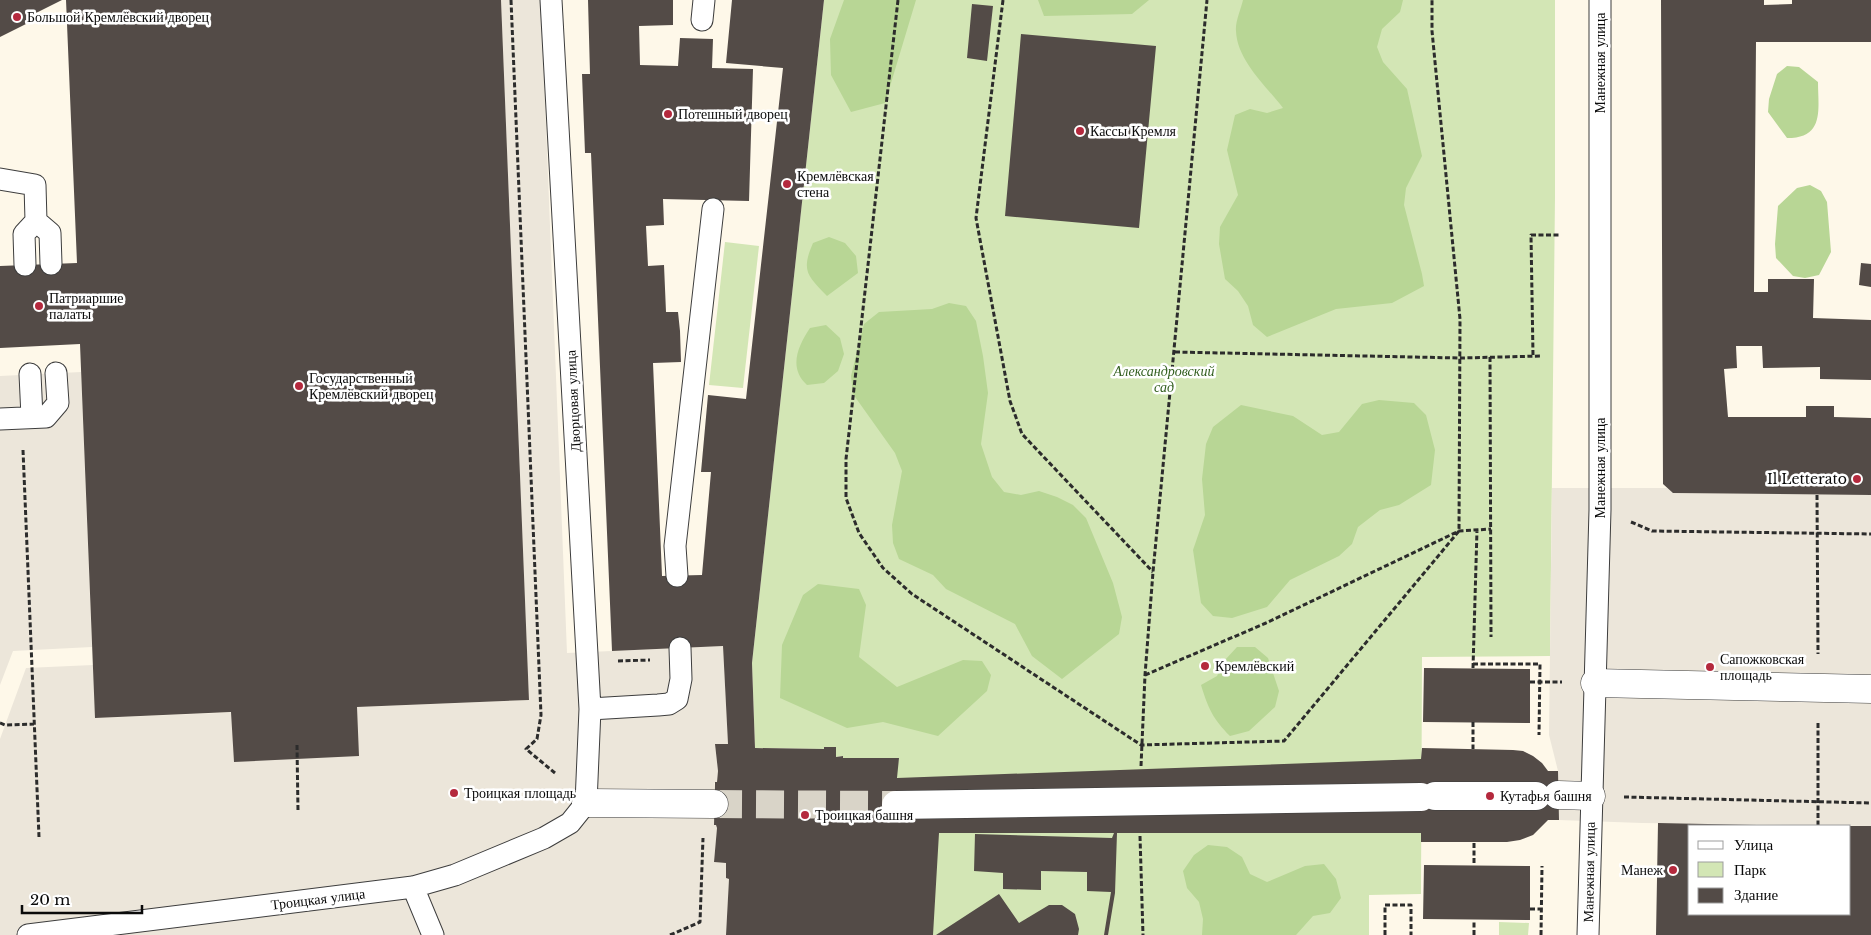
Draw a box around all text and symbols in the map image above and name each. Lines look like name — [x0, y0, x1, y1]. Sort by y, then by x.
place label: Большой Кремлёвский дворец — [27, 8, 210, 26]
marker: Большой Кремлёвский дворец — [11, 11, 23, 23]
street label: Манежная улица — [1591, 12, 1609, 113]
place label: Потешный дворец — [678, 105, 788, 123]
marker: Потешный дворец — [662, 108, 674, 120]
place label: Кассы Кремля — [1090, 122, 1177, 140]
marker: Кассы Кремля — [1074, 125, 1086, 137]
place label: Кремлёвская стена — [797, 167, 874, 201]
marker: Кремлёвская стена — [781, 178, 793, 190]
place label: Патриаршие палаты — [49, 289, 123, 323]
marker: Патриаршие палаты — [33, 300, 45, 312]
street label: Дворцовая улица — [561, 349, 585, 453]
park label: Александровский сад — [1113, 362, 1214, 396]
place label: Государственный Кремлёвский дворец — [309, 369, 434, 403]
marker: Государственный Кремлёвский дворец — [293, 380, 305, 392]
street label: Манежная улица — [1591, 417, 1609, 518]
place label: Il Letterato — [1767, 470, 1847, 488]
marker: Il Letterato — [1851, 473, 1863, 485]
place label: Сапожковская площадь — [1720, 650, 1805, 684]
place label: Кремлёвский — [1215, 657, 1295, 675]
marker: Кремлёвский — [1199, 660, 1211, 672]
marker: Сапожковская площадь — [1704, 661, 1716, 673]
place label: Троицкая площадь — [464, 784, 576, 802]
marker: Троицкая площадь — [448, 787, 460, 799]
place label: Кутафья башня — [1500, 787, 1592, 805]
marker: Кутафья башня — [1484, 790, 1496, 802]
place label: Троицкая башня — [815, 806, 914, 824]
marker: Троицкая башня — [799, 809, 811, 821]
street label: Манежная улица — [1579, 821, 1599, 923]
legend — [1688, 825, 1851, 915]
text: Улица — [1734, 835, 1773, 854]
text: Парк — [1734, 860, 1767, 879]
place label: Манеж — [1621, 861, 1663, 879]
marker: Манеж — [1667, 864, 1679, 876]
scale bar — [22, 882, 142, 914]
street label: Троицкая улица — [270, 884, 367, 914]
text: Здание — [1734, 885, 1778, 904]
text: 20 m — [30, 890, 70, 909]

